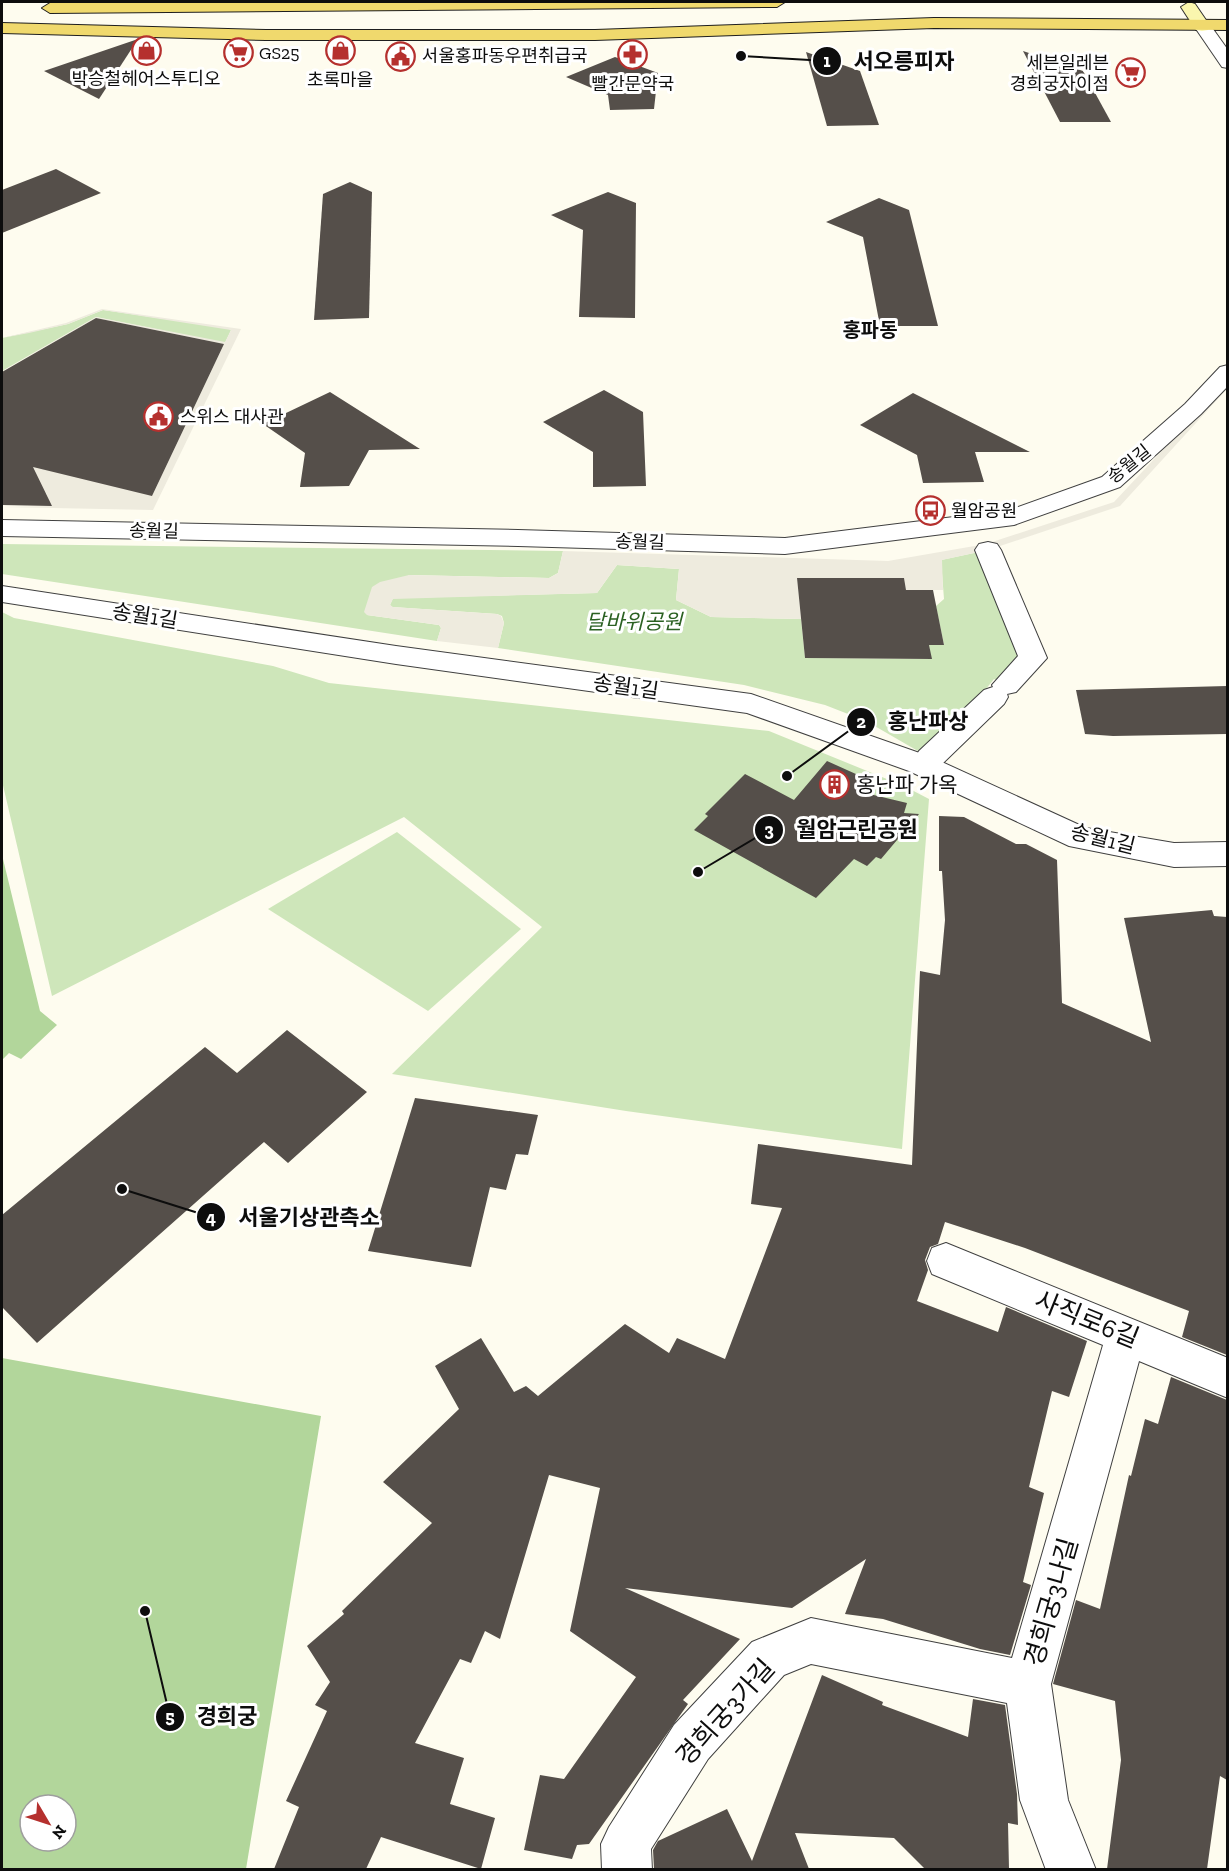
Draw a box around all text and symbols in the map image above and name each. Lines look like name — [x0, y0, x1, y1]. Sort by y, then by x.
shop icon: 박승철헤어스투디오 — [130, 34, 162, 66]
shop icon: 초록마을 — [324, 35, 356, 67]
supermarket icon: GS25 — [222, 37, 254, 69]
pharmacy icon: 빨간문약국 — [617, 39, 649, 71]
public building icon: 서울홍파동우편취급국 — [385, 40, 417, 72]
callout: 서오릉피자 — [812, 41, 967, 81]
place label: GS25 — [259, 42, 300, 64]
place label: 서울홍파동우편취급국 — [422, 45, 588, 67]
text: 서오릉피자 — [853, 48, 955, 75]
text: 1 — [823, 50, 831, 72]
place label: 세븐일레븐 경희궁자이점 — [1010, 52, 1109, 95]
supermarket icon: 세븐일레븐 경희궁자이점 — [1114, 57, 1146, 89]
place label: 박승철헤어스투디오 — [71, 68, 221, 90]
place label: 초록마을 — [307, 69, 373, 91]
place label: 빨간문약국 — [592, 73, 674, 95]
district label: 홍파동 — [842, 318, 898, 342]
public building icon: 스위스 대사관 — [143, 401, 175, 433]
place label: 스위스 대사관 — [180, 406, 284, 428]
street label: 송월길 — [1103, 440, 1155, 488]
bus stop icon: 월암공원 — [914, 495, 946, 527]
place label: 월암공원 — [951, 500, 1017, 522]
street label: 송월길 — [129, 520, 179, 542]
street label: 송월길 — [615, 530, 665, 554]
street label: 송월1길 — [111, 598, 180, 633]
park label: 달바위공원 — [586, 609, 684, 634]
street label: 송월1길 — [592, 670, 661, 703]
callout: 홍난파상 — [846, 702, 981, 742]
text: 홍난파상 — [888, 708, 968, 735]
text: 2 — [856, 711, 866, 733]
building icon: 홍난파 가옥 — [819, 769, 851, 801]
place label: 홍난파 가옥 — [856, 772, 957, 797]
callout: 월암근린공원 — [754, 810, 929, 850]
text: 월암근린공원 — [796, 816, 918, 843]
street label: 송월1길 — [1068, 818, 1138, 859]
text: 3 — [764, 819, 774, 841]
callout: 서울기상관측소 — [196, 1197, 392, 1237]
text: 서울기상관측소 — [238, 1204, 380, 1231]
text: 4 — [206, 1207, 216, 1229]
street label: 사직로6길 — [1030, 1284, 1144, 1354]
street label: 경희궁3나길 — [1017, 1534, 1085, 1670]
street label: 경희궁3가길 — [669, 1652, 781, 1772]
callout: 경희궁 — [155, 1697, 270, 1737]
text: 경희궁 — [197, 1703, 257, 1730]
text: 5 — [165, 1706, 175, 1728]
north arrow — [18, 1793, 78, 1853]
text: N — [48, 1821, 70, 1843]

